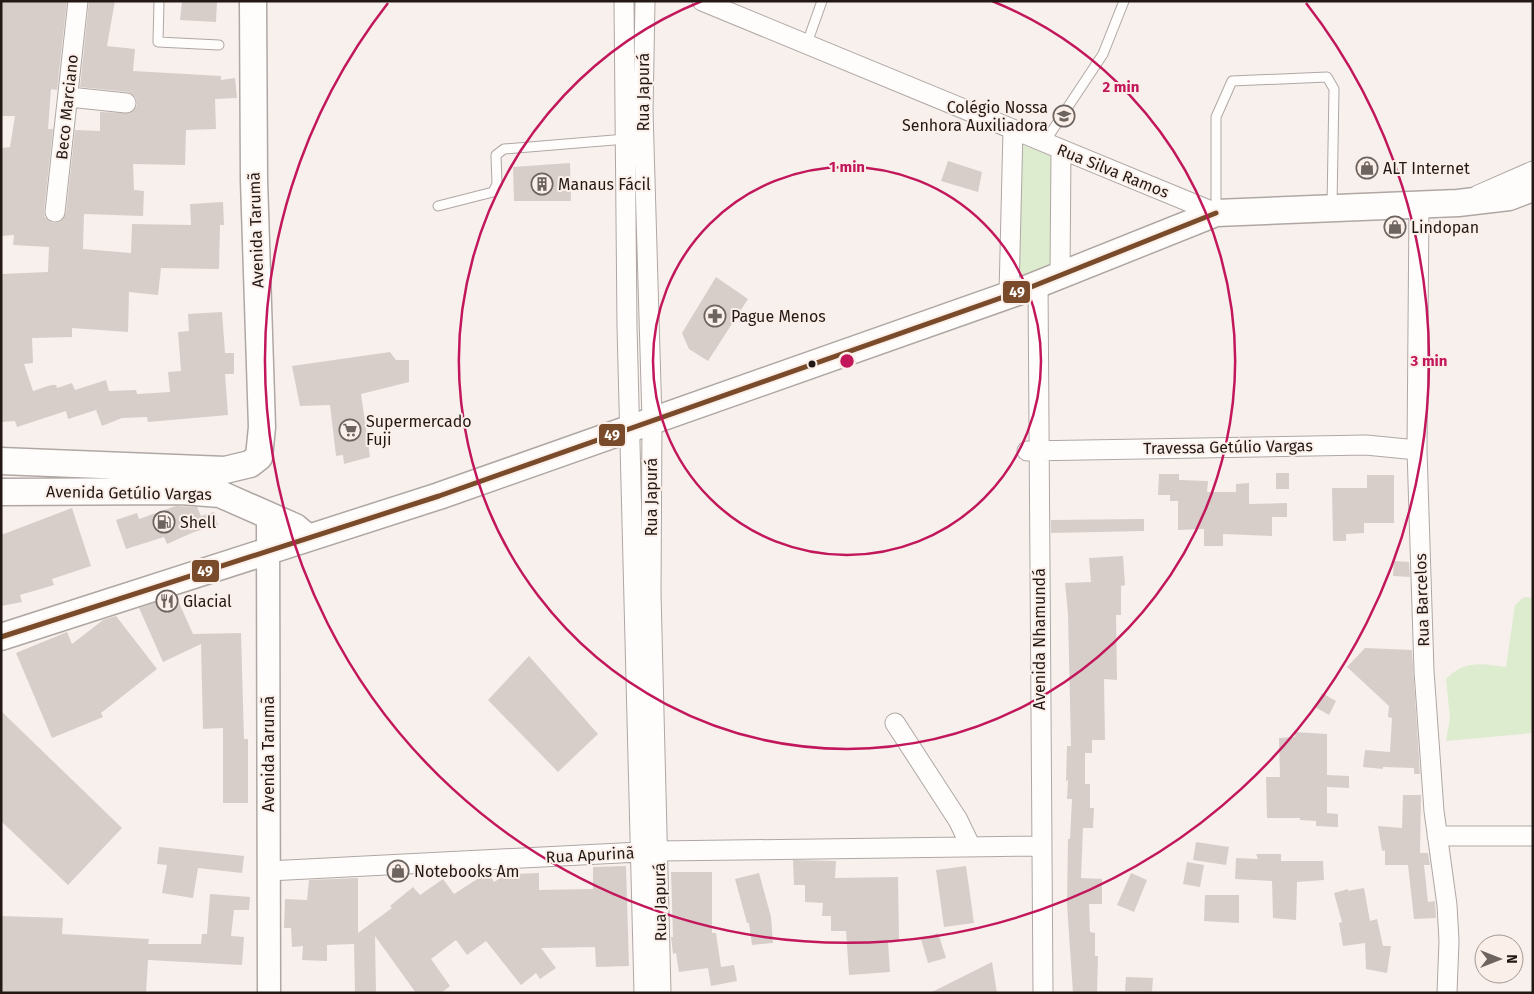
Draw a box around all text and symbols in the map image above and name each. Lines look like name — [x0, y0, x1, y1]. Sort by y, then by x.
street label: Beco Marciano — [52, 53, 82, 161]
street label: Rua Japurá — [634, 53, 653, 131]
text: 2 min — [1103, 78, 1139, 96]
place label: Colégio Nossa Senhora Auxiliadora — [902, 98, 1048, 135]
school or university icon: Colégio Nossa Senhora Auxiliadora — [1052, 104, 1076, 128]
street label: Rua Silva Ramos — [1054, 140, 1172, 202]
shop icon: ALT Internet — [1355, 156, 1379, 180]
text: 1 min — [829, 158, 865, 176]
place label: ALT Internet — [1383, 159, 1470, 178]
street label: Avenida Tarumã — [244, 172, 268, 288]
building icon: Manaus Fácil — [530, 172, 554, 196]
place label: Manaus Fácil — [558, 175, 651, 194]
shop icon: Lindopan — [1383, 215, 1407, 239]
place label: Lindopan — [1411, 218, 1479, 237]
line badge: 49 — [1002, 280, 1031, 304]
text: 49 — [1009, 284, 1025, 301]
pharmacy icon: Pague Menos — [703, 304, 727, 328]
place label: Pague Menos — [731, 307, 826, 326]
centre of rings — [838, 352, 856, 370]
text: 3 min — [1410, 352, 1447, 370]
unlabelled marker — [807, 359, 817, 369]
place label: Supermercado Fuji — [366, 412, 472, 449]
supermarket icon: Supermercado Fuji — [338, 418, 362, 442]
line badge: 49 — [598, 423, 626, 447]
text: 49 — [604, 427, 620, 444]
street label: Travessa Getúlio Vargas — [1143, 436, 1313, 458]
street label: Rua Japurá — [642, 458, 661, 536]
street label: Avenida Getúlio Vargas — [46, 482, 212, 504]
fuel station icon: Shell — [152, 510, 176, 534]
place label: Shell — [180, 513, 217, 532]
street label: Rua Barcelos — [1411, 553, 1433, 647]
line badge: 49 — [191, 559, 220, 583]
text: 49 — [197, 563, 213, 580]
street label: Avenida Nhamundá — [1030, 568, 1049, 710]
restaurant icon: Glacial — [155, 589, 179, 613]
place label: Glacial — [183, 592, 232, 611]
street label: Avenida Tarumã — [259, 696, 278, 812]
street label: Rua Apurinã — [545, 843, 635, 867]
shop icon: Notebooks Am — [386, 859, 410, 883]
place label: Notebooks Am — [414, 862, 519, 881]
street label: Rua Japurá — [650, 863, 670, 941]
north arrow — [1474, 934, 1524, 984]
text: N — [1503, 954, 1520, 964]

